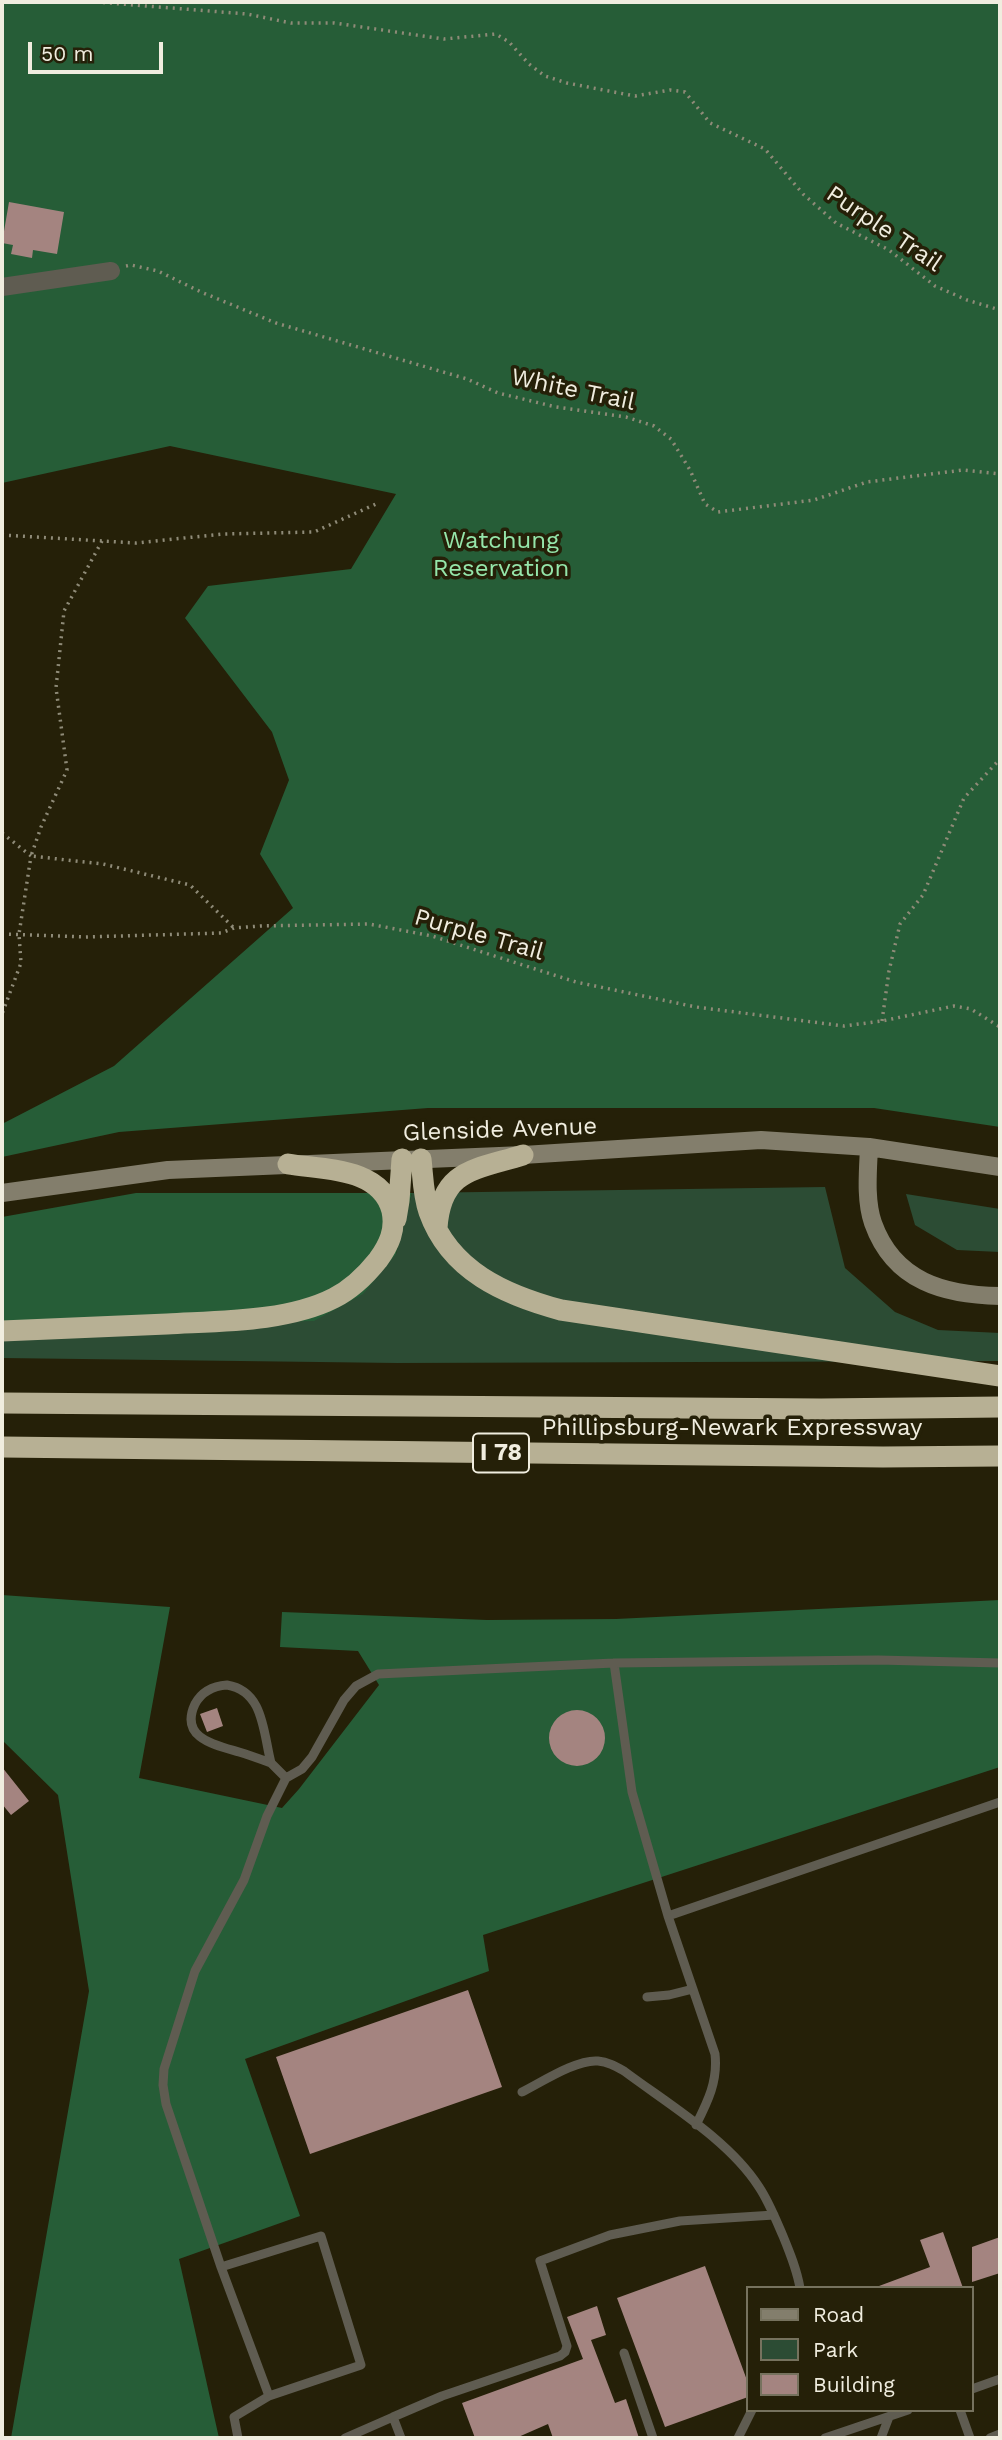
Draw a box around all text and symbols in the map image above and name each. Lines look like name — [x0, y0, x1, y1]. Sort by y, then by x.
scale bar — [32, 28, 166, 72]
text: 50 m — [41, 41, 93, 66]
street label: Purple Trail — [821, 180, 947, 278]
street label: White Trail — [508, 363, 638, 417]
park label: Watchung Reservation — [433, 527, 569, 583]
street label: Purple Trail — [411, 903, 547, 967]
street label: Glenside Avenue — [402, 1112, 598, 1148]
street label: Phillipsburg-Newark Expressway — [542, 1414, 922, 1442]
road number: I 78 — [473, 1434, 529, 1472]
legend — [746, 2286, 974, 2412]
text: Road — [813, 2302, 864, 2327]
text: Park — [813, 2337, 858, 2362]
text: Building — [813, 2372, 895, 2397]

